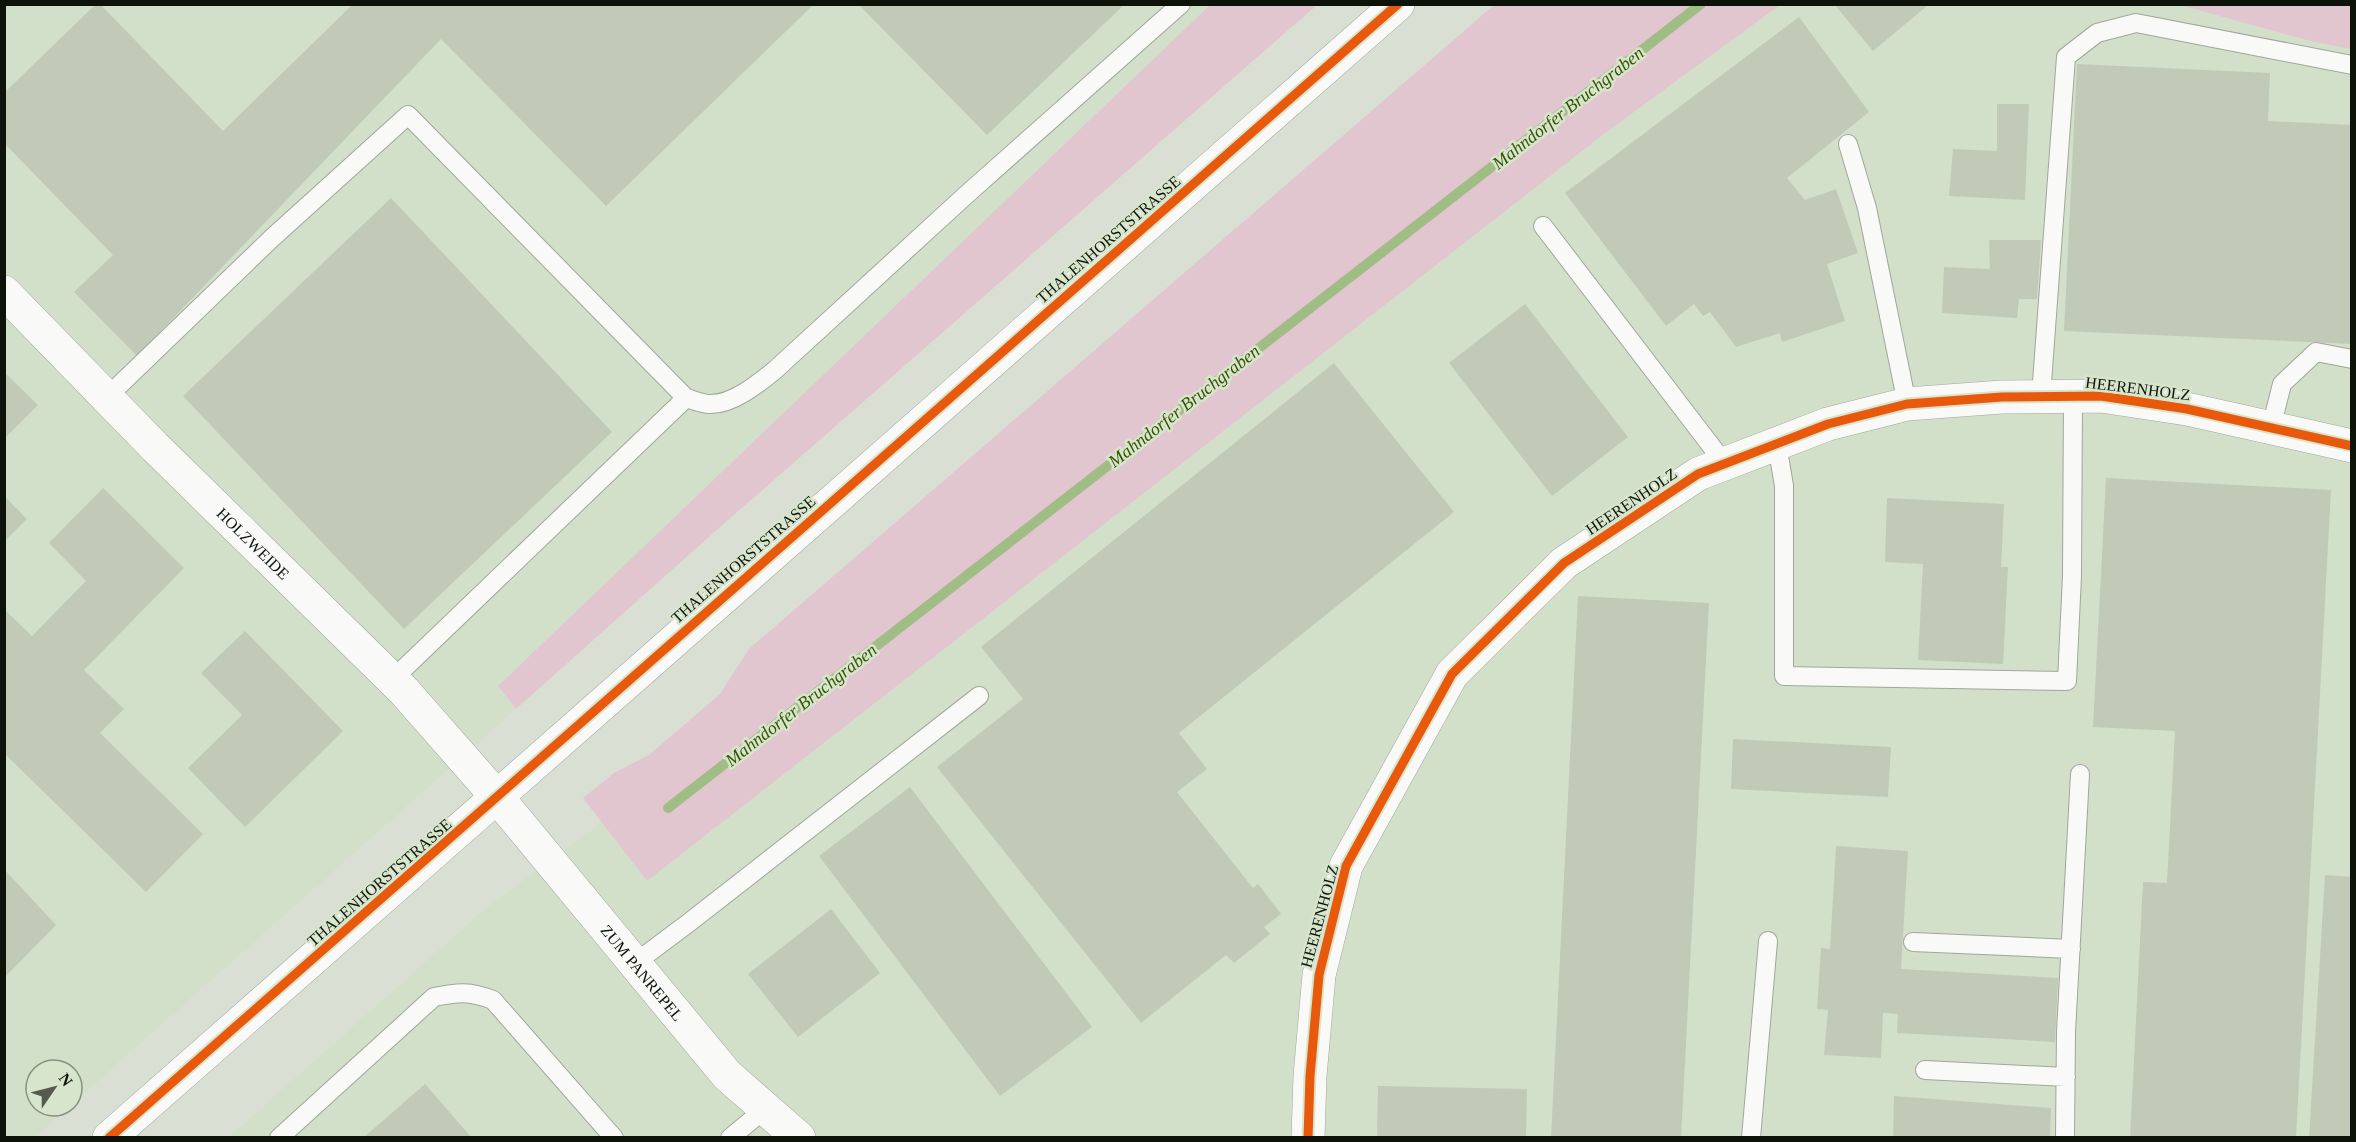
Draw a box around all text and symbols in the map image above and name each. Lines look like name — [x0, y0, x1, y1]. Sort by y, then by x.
water label: Mahndorfer Bruchgraben — [1488, 43, 1648, 174]
street label: THALENHORSTSTRASSE — [1033, 172, 1184, 306]
water label: Mahndorfer Bruchgraben — [1104, 341, 1264, 472]
street label: HEERENHOLZ — [2084, 374, 2191, 403]
street label: HEERENHOLZ — [1583, 465, 1680, 538]
street label: THALENHORSTSTRASSE — [668, 492, 819, 626]
street label: HOLZWEIDE — [213, 505, 293, 583]
water label: Mahndorfer Bruchgraben — [721, 640, 881, 771]
street label: THALENHORSTSTRASSE — [304, 815, 455, 949]
street label: HEERENHOLZ — [1298, 863, 1341, 969]
street label: ZUM PANREPEL — [597, 922, 686, 1024]
north arrow — [24, 1058, 84, 1118]
text: N — [56, 1070, 76, 1090]

